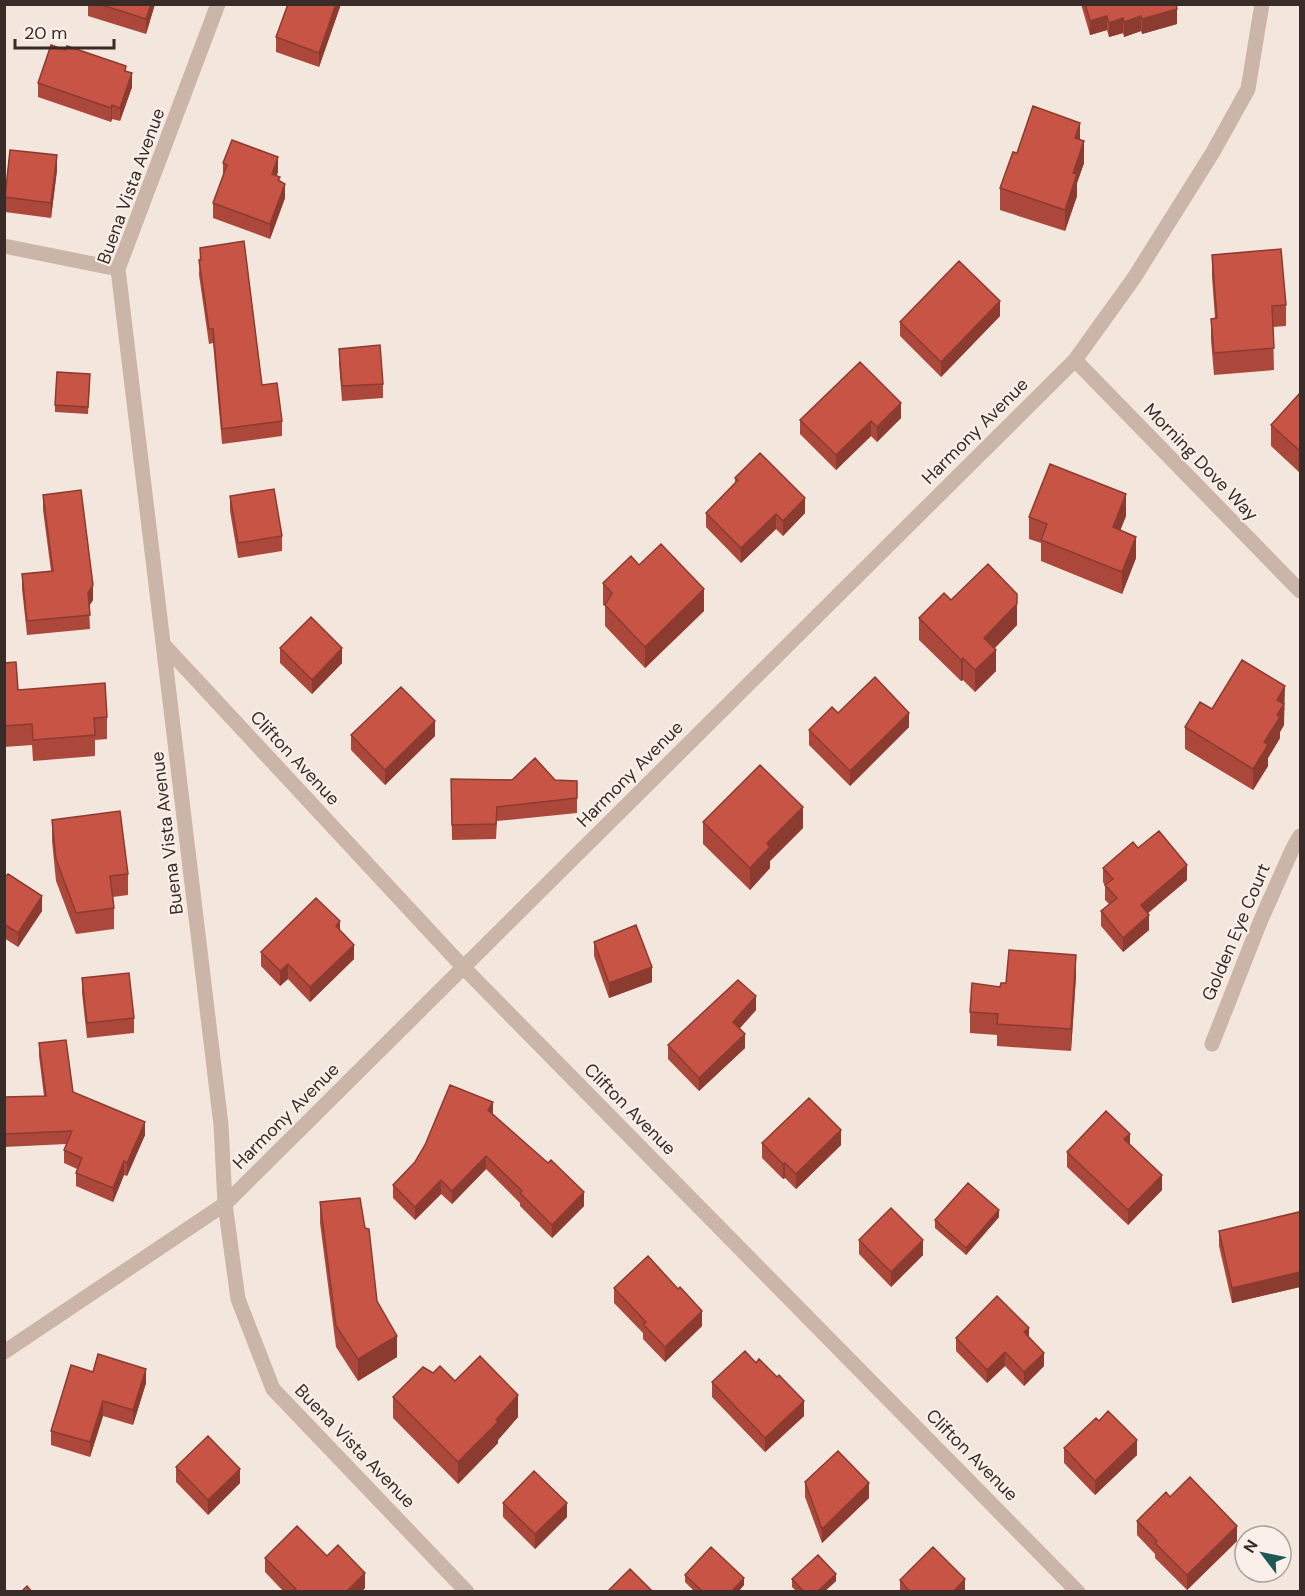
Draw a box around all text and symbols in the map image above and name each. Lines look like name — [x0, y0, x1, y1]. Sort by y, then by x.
scale bar — [15, 12, 114, 50]
text: 20 m — [24, 21, 67, 45]
street label: Buena Vista Avenue — [92, 105, 170, 267]
street label: Harmony Avenue — [917, 373, 1033, 489]
street label: Morning Dove Way — [1139, 398, 1263, 526]
street label: Clifton Avenue — [245, 706, 345, 810]
street label: Harmony Avenue — [572, 716, 688, 832]
street label: Buena Vista Avenue — [145, 750, 189, 916]
street label: Golden Eye Court — [1196, 860, 1276, 1004]
street label: Harmony Avenue — [228, 1058, 344, 1174]
street label: Clifton Avenue — [579, 1058, 681, 1160]
street label: Buena Vista Avenue — [289, 1379, 421, 1513]
street label: Clifton Avenue — [921, 1404, 1023, 1506]
north arrow — [1233, 1524, 1293, 1584]
text: N — [1239, 1536, 1263, 1557]

